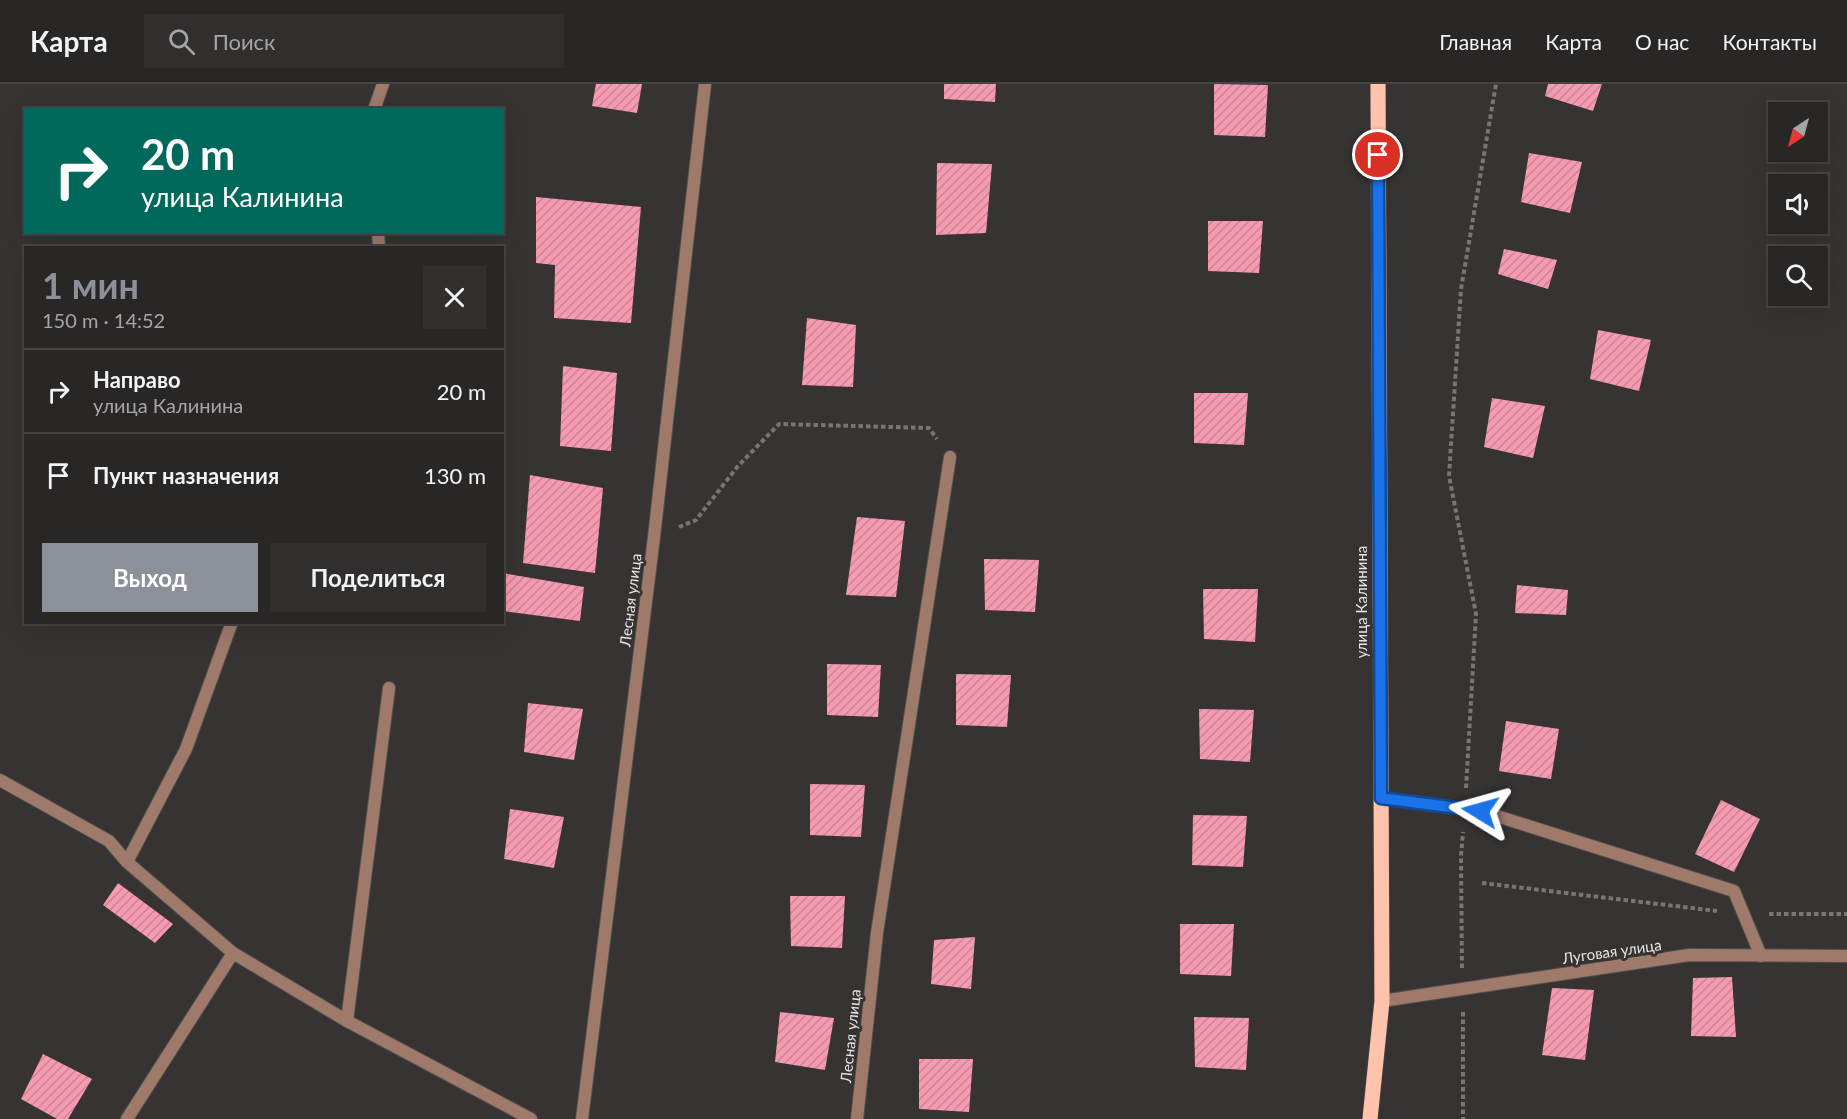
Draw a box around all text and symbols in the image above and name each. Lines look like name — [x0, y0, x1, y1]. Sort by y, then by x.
search box — [144, 14, 564, 68]
text: Карта — [30, 24, 108, 58]
icon: search — [165, 25, 198, 58]
text: Поиск — [213, 28, 276, 55]
text: Главная — [1439, 29, 1512, 54]
text: Карта — [1545, 29, 1602, 54]
text: О нас — [1635, 29, 1689, 54]
text: Контакты — [1722, 29, 1817, 54]
north arrow — [1768, 102, 1828, 162]
map controls — [1768, 102, 1828, 306]
text: 20 m — [141, 129, 235, 179]
pin — [1352, 129, 1403, 180]
icon: right — [42, 132, 120, 210]
icon: arrive — [1361, 138, 1394, 171]
button: sound — [1768, 174, 1828, 234]
text: улица Калинина — [141, 180, 344, 213]
button: search — [1768, 246, 1828, 306]
text: 1 мин — [42, 263, 139, 307]
button: close — [423, 266, 486, 329]
text: 150 m · 14:52 — [42, 308, 165, 332]
text: Направо — [93, 366, 181, 393]
icon: right — [42, 375, 75, 408]
text: 20 m — [437, 378, 486, 405]
text: улица Калинина — [93, 393, 243, 417]
icon: arrive — [42, 459, 75, 492]
text: Пункт назначения — [93, 462, 279, 489]
text: 130 m — [424, 462, 486, 489]
button: Выход — [42, 543, 258, 612]
button: Поделиться — [270, 543, 486, 612]
street label: улица Калинина — [1352, 546, 1370, 658]
street label: Лесная улица — [615, 552, 645, 649]
position arrow — [1448, 779, 1512, 843]
street label: Луговая улица — [1560, 935, 1663, 967]
street label: Лесная улица — [836, 988, 864, 1084]

